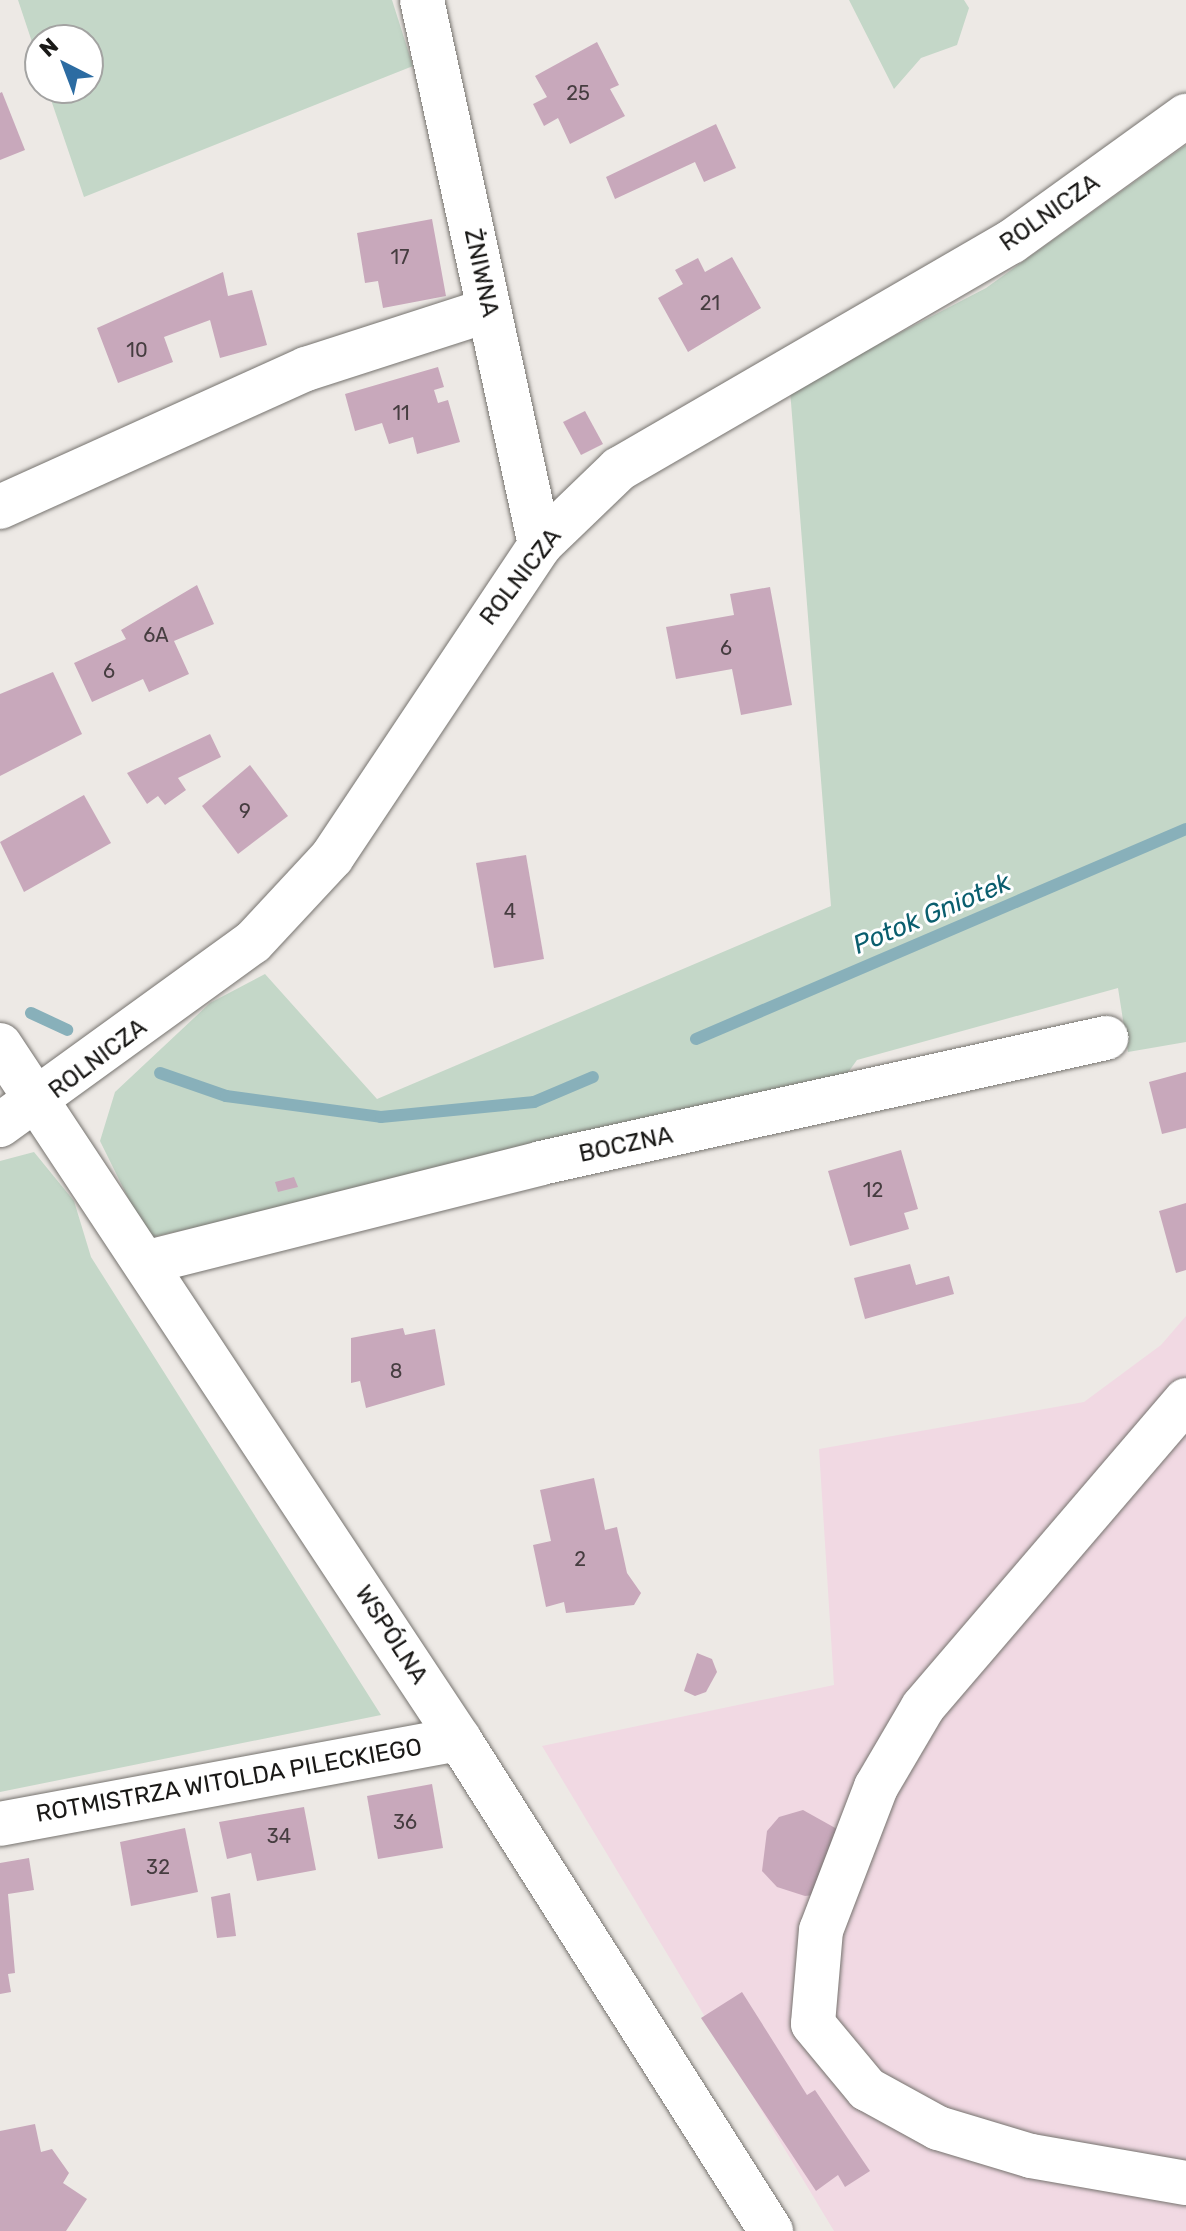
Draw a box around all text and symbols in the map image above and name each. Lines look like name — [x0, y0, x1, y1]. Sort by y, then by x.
north arrow — [24, 24, 104, 104]
text: N — [34, 32, 64, 63]
house number: 25 — [566, 81, 590, 105]
street label: ROLNICZA — [995, 168, 1105, 258]
street label: ŻNIWNA — [458, 226, 504, 320]
house number: 17 — [391, 245, 409, 269]
house number: 21 — [700, 291, 720, 315]
house number: 10 — [126, 338, 148, 362]
house number: 11 — [392, 401, 410, 425]
street label: ROLNICZA — [474, 523, 568, 631]
house number: 6A — [143, 623, 169, 647]
house number: 6 — [720, 636, 732, 660]
house number: 6 — [103, 659, 115, 683]
house number: 9 — [239, 799, 251, 823]
water label: Potok Gniotek — [848, 867, 1016, 961]
house number: 4 — [504, 899, 516, 923]
street label: ROLNICZA — [43, 1013, 153, 1105]
street label: BOCZNA — [576, 1121, 676, 1169]
house number: 12 — [863, 1178, 883, 1202]
house number: 8 — [390, 1359, 402, 1383]
house number: 2 — [574, 1547, 586, 1571]
street label: WSPÓLNA — [348, 1580, 434, 1690]
street label: ROTMISTRZA WITOLDA PILECKIEGO — [33, 1733, 425, 1829]
house number: 36 — [393, 1810, 417, 1834]
house number: 34 — [267, 1824, 291, 1848]
house number: 32 — [146, 1855, 170, 1879]

